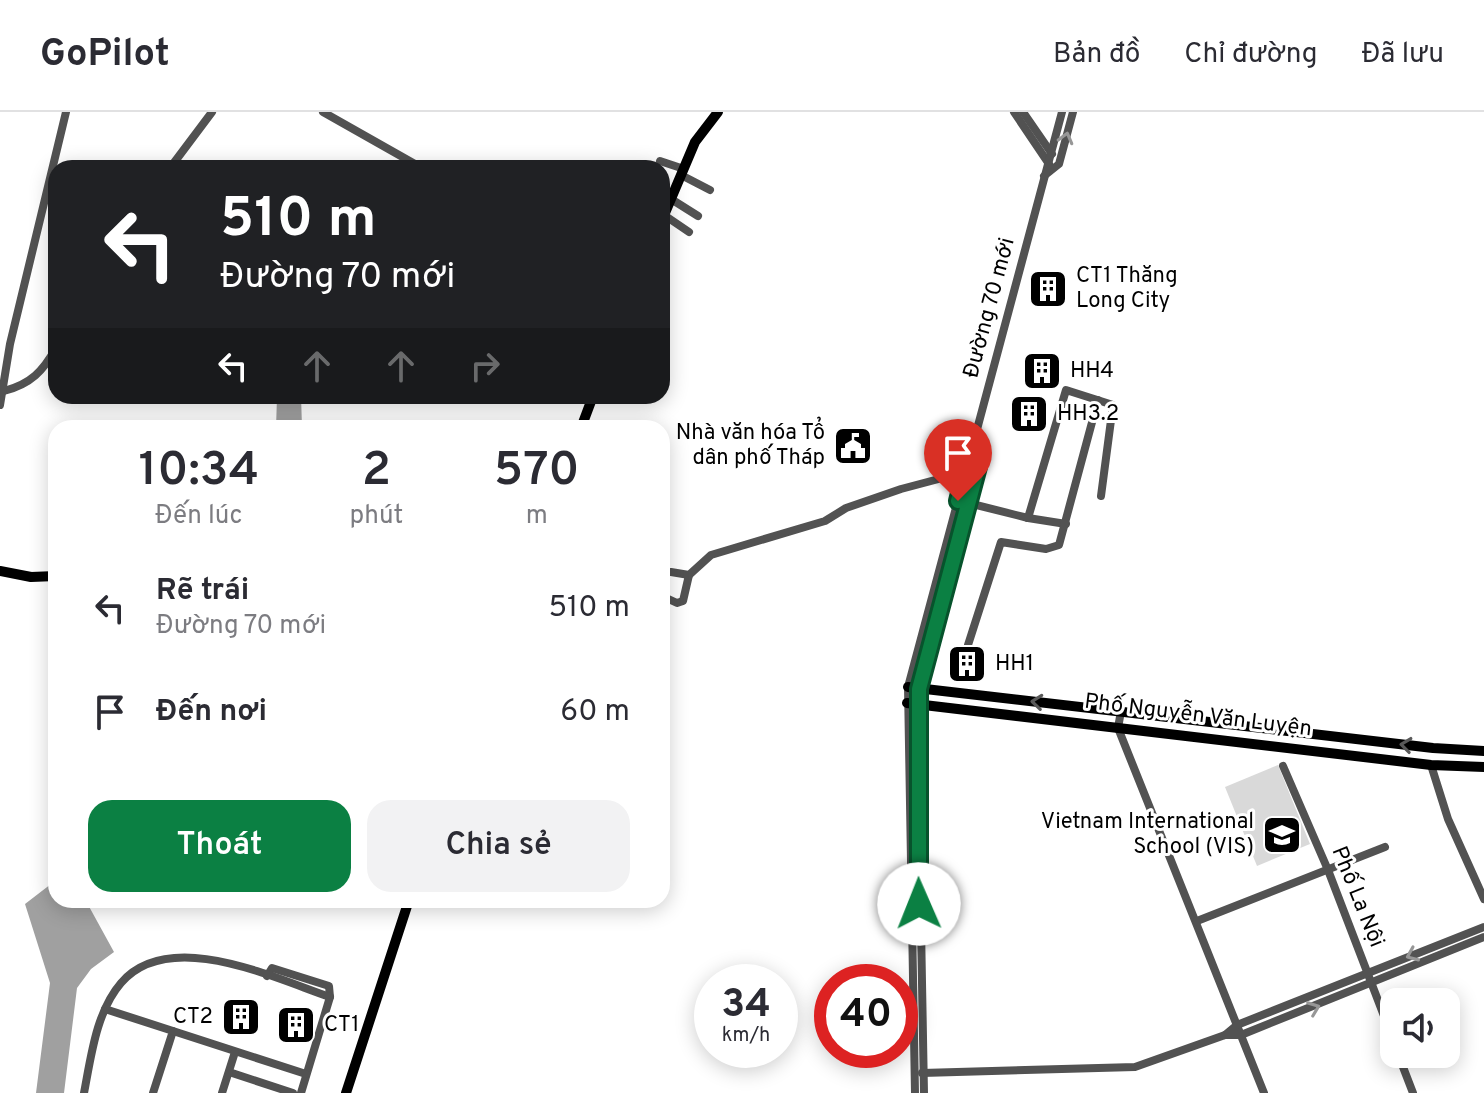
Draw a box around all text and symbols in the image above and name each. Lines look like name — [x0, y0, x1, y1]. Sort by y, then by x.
text: GoPilot — [40, 31, 170, 80]
text: Bản đồ — [1053, 37, 1140, 73]
text: Chỉ đường — [1184, 37, 1318, 73]
text: Đã lưu — [1362, 37, 1444, 73]
one-way arrow — [1056, 131, 1073, 145]
text: 510 m — [220, 186, 377, 256]
icon: left — [88, 192, 192, 296]
street label: Đường 70 mới — [958, 235, 1022, 381]
text: Đường 70 mới — [220, 255, 455, 301]
place label: CT1 Thăng Long City — [1076, 263, 1178, 315]
building icon: CT1 Thăng Long City — [1027, 268, 1069, 310]
icon: left — [211, 344, 255, 388]
icon: ahead — [295, 344, 339, 388]
icon: ahead — [379, 344, 423, 388]
icon: right — [463, 344, 507, 388]
building icon: HH4 — [1021, 350, 1063, 392]
place label: HH4 — [1070, 358, 1114, 385]
building icon: HH3.2 — [1008, 393, 1050, 435]
place label: HH3.2 — [1057, 401, 1119, 428]
place label: Nhà văn hóa Tổ dân phố Tháp — [676, 416, 825, 472]
pin — [924, 419, 992, 501]
public building icon: Nhà văn hóa Tổ dân phố Tháp — [832, 425, 874, 467]
icon: arrive — [936, 431, 980, 475]
text: 10:34 — [138, 442, 259, 502]
text: 2 — [362, 442, 391, 502]
text: 570 — [494, 442, 580, 502]
text: Đến lúc — [155, 500, 242, 533]
text: phút — [350, 500, 403, 533]
text: m — [526, 500, 548, 533]
text: Rẽ trái — [156, 573, 249, 610]
icon: left — [88, 586, 132, 630]
text: 510 m — [548, 590, 630, 627]
text: Đường 70 mới — [156, 610, 326, 643]
building icon: HH1 — [946, 643, 988, 685]
place label: HH1 — [995, 651, 1034, 678]
street label: Phố Nguyễn Văn Luyện — [1083, 687, 1314, 743]
icon: arrive — [88, 690, 132, 734]
text: Đến nơi — [156, 694, 267, 731]
text: 60 m — [560, 694, 630, 731]
one-way arrow — [1030, 694, 1043, 711]
one-way arrow — [1399, 737, 1413, 754]
button: Thoát — [88, 800, 351, 892]
button: Chia sẻ — [367, 800, 630, 892]
place label: Vietnam International School (VIS) — [1041, 809, 1254, 861]
school or university icon: Vietnam International School (VIS) — [1261, 814, 1303, 856]
street label: Phố La Nội — [1325, 842, 1391, 951]
position arrow — [877, 862, 961, 946]
one-way arrow — [1405, 946, 1420, 962]
speed limit sign: 40 — [814, 964, 918, 1068]
text: 34 — [721, 981, 771, 1031]
map controls — [1380, 988, 1460, 1068]
button: sound — [1380, 988, 1460, 1068]
building icon: CT2 — [220, 996, 262, 1038]
one-way arrow — [1306, 1001, 1320, 1018]
place label: CT2 — [173, 1004, 213, 1031]
building icon: CT1 — [275, 1004, 317, 1046]
place label: CT1 — [324, 1012, 359, 1039]
text: km/h — [722, 1023, 770, 1049]

